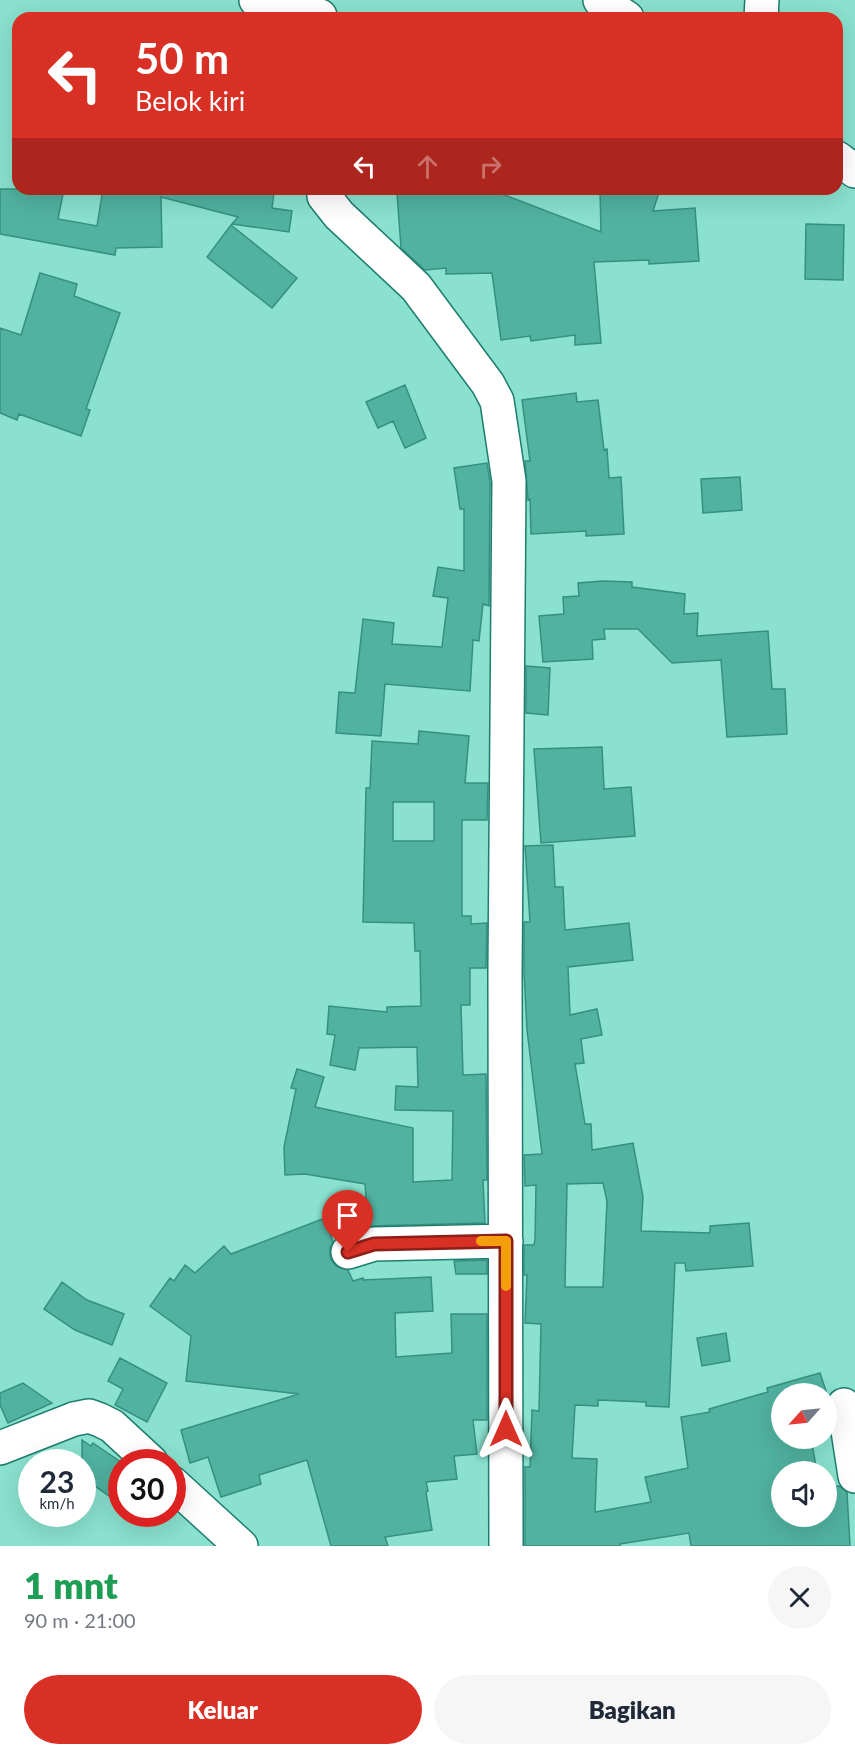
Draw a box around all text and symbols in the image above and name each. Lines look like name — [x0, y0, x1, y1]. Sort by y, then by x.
text: 50 m — [135, 33, 229, 83]
icon: left — [36, 36, 114, 114]
text: Belok kiri — [135, 84, 245, 117]
icon: left — [348, 150, 381, 183]
icon: ahead — [411, 150, 444, 183]
icon: right — [474, 150, 507, 183]
pin — [322, 1190, 373, 1252]
icon: arrive — [331, 1199, 364, 1232]
north arrow — [771, 1383, 837, 1449]
map controls — [771, 1383, 837, 1527]
position arrow — [474, 1397, 538, 1461]
speed limit sign: 30 — [108, 1449, 186, 1527]
button: sound — [771, 1461, 837, 1527]
text: 23 — [40, 1463, 74, 1499]
text: km/h — [39, 1494, 75, 1512]
text: 1 mnt — [24, 1563, 118, 1607]
button: close — [768, 1566, 831, 1629]
text: 90 m · 21:00 — [24, 1608, 136, 1632]
button: Keluar — [24, 1675, 422, 1744]
button: Bagikan — [434, 1675, 831, 1744]

